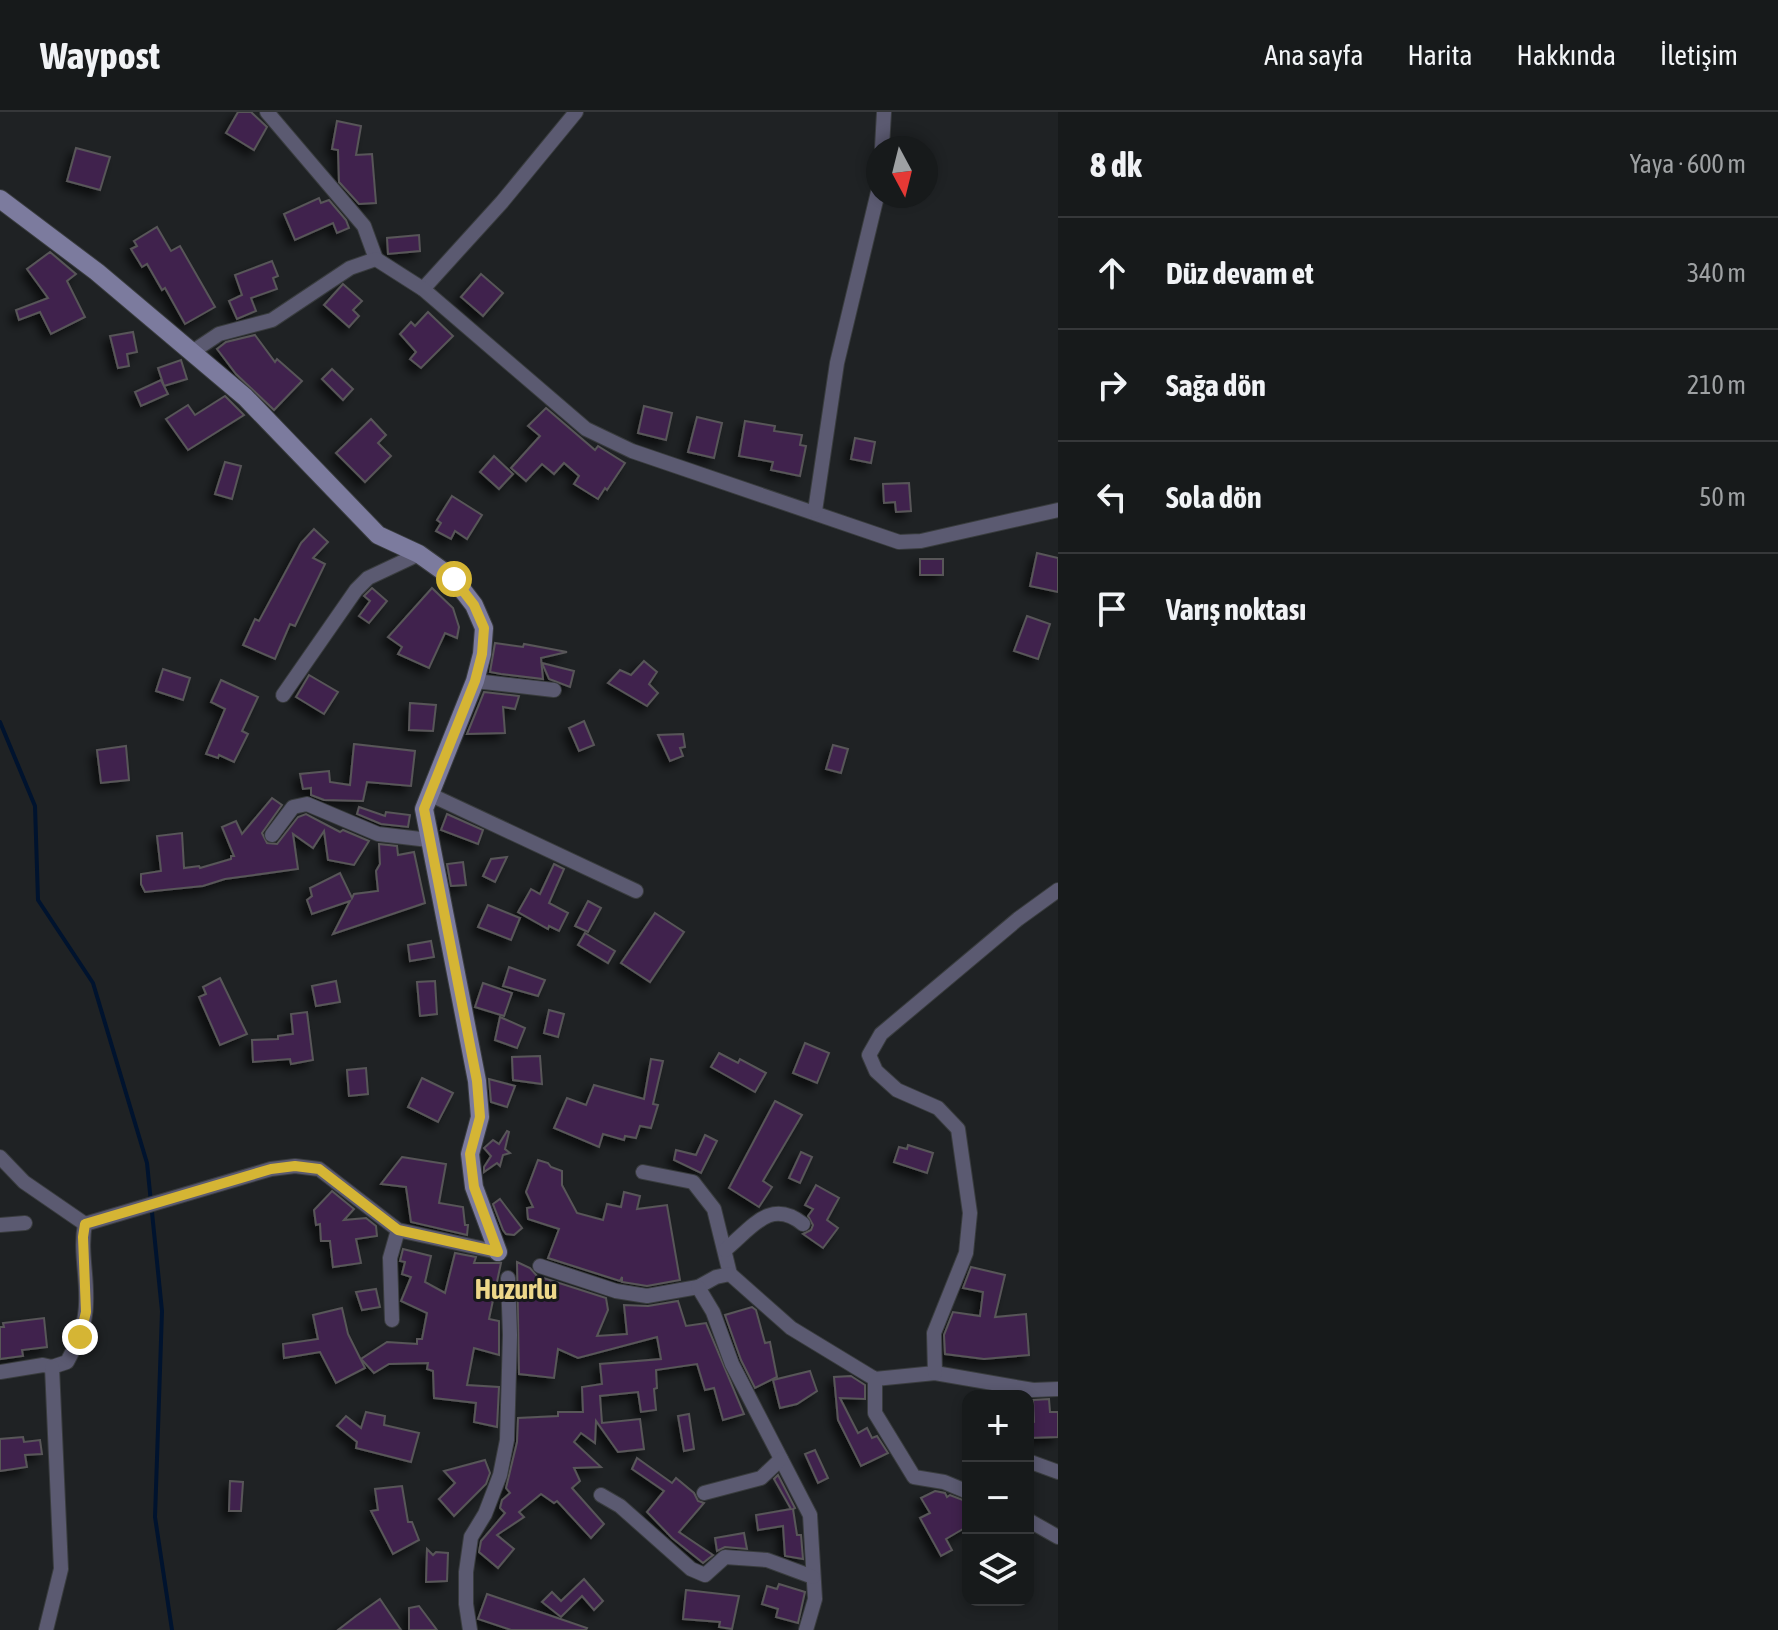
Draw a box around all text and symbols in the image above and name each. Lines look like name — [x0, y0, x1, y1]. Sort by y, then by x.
text: Waypost — [40, 34, 160, 77]
text: Ana sayfa — [1264, 39, 1364, 71]
text: Harita — [1408, 39, 1473, 71]
text: Hakkında — [1517, 39, 1616, 71]
text: İletişim — [1660, 39, 1738, 71]
north arrow — [866, 136, 938, 208]
text: 8 dk — [1090, 145, 1142, 184]
text: Yaya · 600 m — [1630, 149, 1746, 179]
icon: ahead — [1090, 251, 1134, 295]
text: Düz devam et — [1166, 256, 1314, 290]
text: 340 m — [1687, 258, 1746, 288]
icon: right — [1090, 363, 1134, 407]
text: Sağa dön — [1166, 368, 1266, 402]
text: 210 m — [1687, 370, 1746, 400]
icon: left — [1090, 475, 1134, 519]
text: Sola dön — [1166, 480, 1262, 514]
text: 50 m — [1699, 482, 1746, 512]
route start — [436, 561, 472, 597]
icon: arrive — [1090, 587, 1134, 631]
text: Varış noktası — [1166, 592, 1306, 626]
district label: Huzurlu — [475, 1273, 557, 1305]
route end — [62, 1319, 98, 1355]
map controls — [962, 1390, 1034, 1606]
button: + — [962, 1390, 1034, 1462]
button: − — [962, 1462, 1034, 1534]
button: layers — [962, 1534, 1034, 1606]

